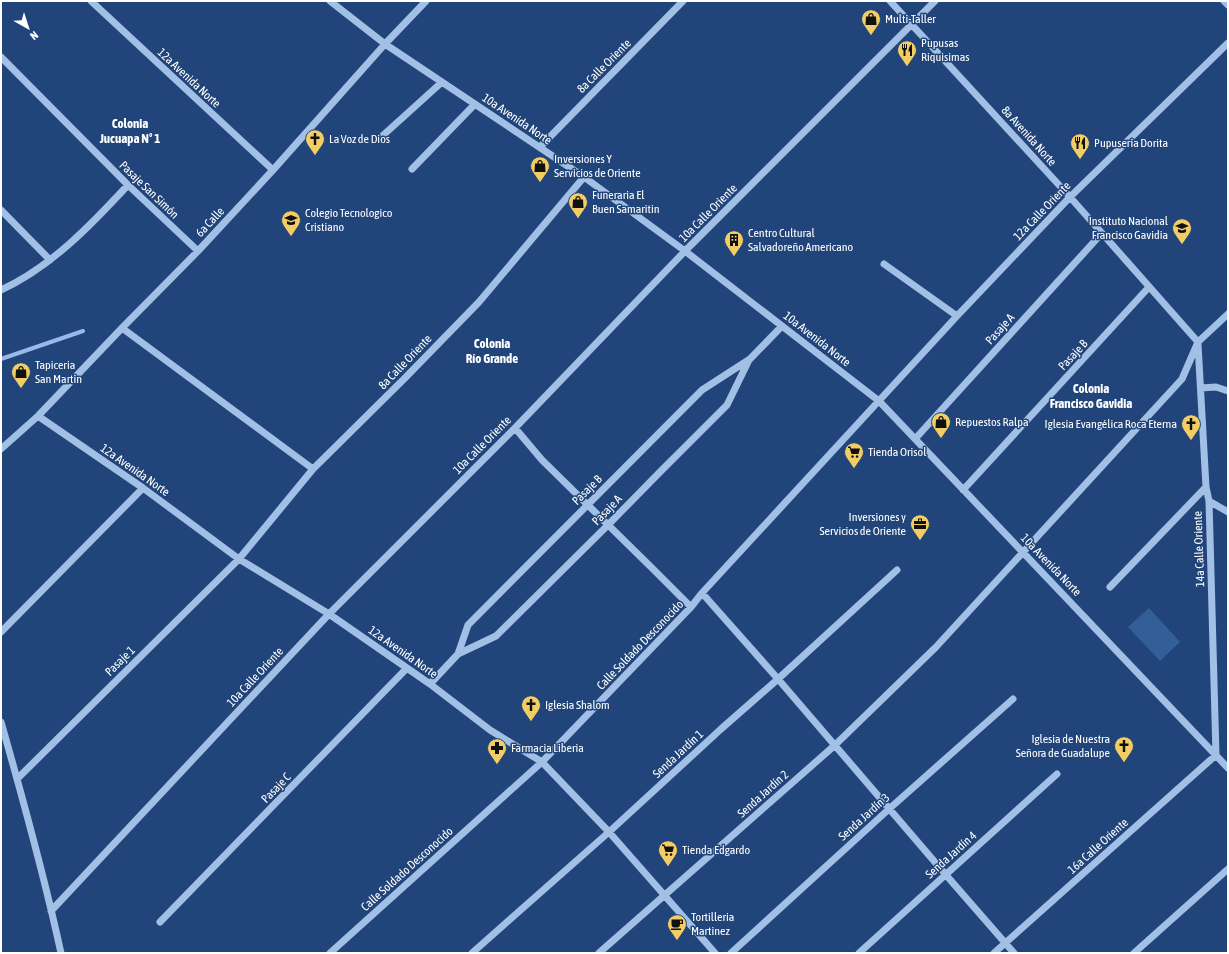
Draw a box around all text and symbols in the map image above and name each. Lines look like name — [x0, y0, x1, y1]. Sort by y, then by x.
north arrow — [8, 8, 48, 48]
shop icon: Multi-Taller — [860, 8, 882, 36]
place label: Multi-Taller — [885, 12, 936, 26]
text: N — [28, 29, 41, 42]
street label: 8a Calle Oriente — [574, 36, 634, 96]
place label: Pupusas Riquisimas — [921, 36, 969, 64]
restaurant icon: Pupusas Riquisimas — [896, 39, 918, 67]
street label: 12a Avenida Norte — [155, 45, 223, 111]
street label: 10a Avenida Norte — [479, 91, 555, 147]
street label: 8a Avenida Norte — [999, 103, 1059, 169]
district label: Colonia Jucuapa Nº 1 — [99, 116, 160, 146]
church icon: La Voz de Dios — [304, 128, 326, 156]
place label: La Voz de Dios — [329, 132, 390, 146]
restaurant icon: Pupuseria Dorita — [1069, 132, 1091, 160]
place label: Pupuseria Dorita — [1094, 136, 1168, 150]
place label: Inversiones Y Servicios de Oriente — [554, 152, 641, 180]
shop icon: Inversiones Y Servicios de Oriente — [529, 155, 551, 183]
street label: Pasaje San Simón — [116, 158, 182, 222]
street label: 12a Calle Oriente — [1011, 179, 1073, 243]
street label: 10a Calle Oriente — [676, 181, 740, 245]
place label: Funeraria El Buen Samaritin — [592, 188, 660, 216]
shop icon: Funeraria El Buen Samaritin — [567, 191, 589, 219]
street label: 6a Calle — [193, 204, 227, 240]
place label: Colegio Tecnologico Cristiano — [305, 206, 393, 234]
school or university icon: Colegio Tecnologico Cristiano — [280, 209, 302, 237]
place label: Instituto Nacional Francisco Gavidia — [1089, 214, 1169, 242]
school or university icon: Instituto Nacional Francisco Gavidia — [1171, 217, 1193, 245]
place label: Centro Cultural Salvadoreño Americano — [748, 226, 854, 254]
building icon: Centro Cultural Salvadoreño Americano — [723, 229, 745, 257]
street label: 10a Avenida Norte — [781, 309, 853, 369]
street label: Pasaje A — [982, 311, 1018, 347]
street label: 8a Calle Oriente — [375, 332, 435, 392]
district label: Colonia Río Grande — [466, 336, 518, 366]
street label: Pasaje B — [1055, 337, 1091, 373]
place label: Tapiceria San Martin — [35, 358, 82, 386]
shop icon: Tapiceria San Martin — [10, 361, 32, 389]
district label: Colonia Francisco Gavidia — [1050, 381, 1132, 411]
shop icon: Repuestos Ralpa — [930, 411, 952, 439]
street label: 10a Calle Oriente — [450, 413, 514, 477]
church icon: Iglesia Evangélica Roca Eterna — [1180, 413, 1202, 441]
place label: Repuestos Ralpa — [955, 415, 1029, 429]
place label: Iglesia Evangélica Roca Eterna — [1045, 417, 1177, 431]
street label: 12a Avenida Norte — [98, 441, 172, 499]
supermarket icon: Tienda Orisol — [843, 441, 865, 469]
place label: Tienda Orisol — [868, 445, 927, 459]
street label: Pasaje B — [569, 472, 605, 508]
street label: Pasaje A — [589, 492, 625, 528]
place label: Inversiones y Servicios de Oriente — [819, 510, 906, 538]
street label: 14a Calle Oriente — [1191, 511, 1207, 587]
office icon: Inversiones y Servicios de Oriente — [909, 513, 931, 541]
street label: 10a Avenida Norte — [1018, 531, 1084, 599]
street label: Calle Soldado Desconocido — [594, 597, 687, 693]
street label: 12a Avenida Norte — [366, 623, 440, 681]
street label: Pasaje 1 — [102, 643, 138, 679]
street label: 10a Calle Oriente — [224, 644, 286, 710]
church icon: Iglesia Shalom — [520, 694, 542, 722]
place label: Iglesia Shalom — [545, 698, 610, 712]
street label: Senda Jardín 1 — [650, 727, 706, 781]
place label: Iglesia de Nuestra Señora de Guadalupe — [1016, 732, 1110, 760]
church icon: Iglesia de Nuestra Señora de Guadalupe — [1113, 735, 1135, 763]
pharmacy icon: Farmacia Liberia — [486, 737, 508, 765]
place label: Farmacia Liberia — [511, 741, 584, 755]
street label: Senda Jardín 2 — [735, 767, 791, 821]
street label: Pasaje C — [258, 770, 294, 806]
street label: Senda Jardín 3 — [836, 790, 892, 844]
street label: 16a Calle Oriente — [1065, 815, 1131, 877]
street label: Calle Soldado Desconocido — [358, 824, 456, 914]
street label: Senda Jardín 4 — [923, 828, 980, 882]
supermarket icon: Tienda Edgardo — [657, 839, 679, 867]
place label: Tienda Edgardo — [682, 843, 750, 857]
place label: Tortilleria Martinez — [691, 910, 734, 938]
cafe icon: Tortilleria Martinez — [666, 913, 688, 941]

